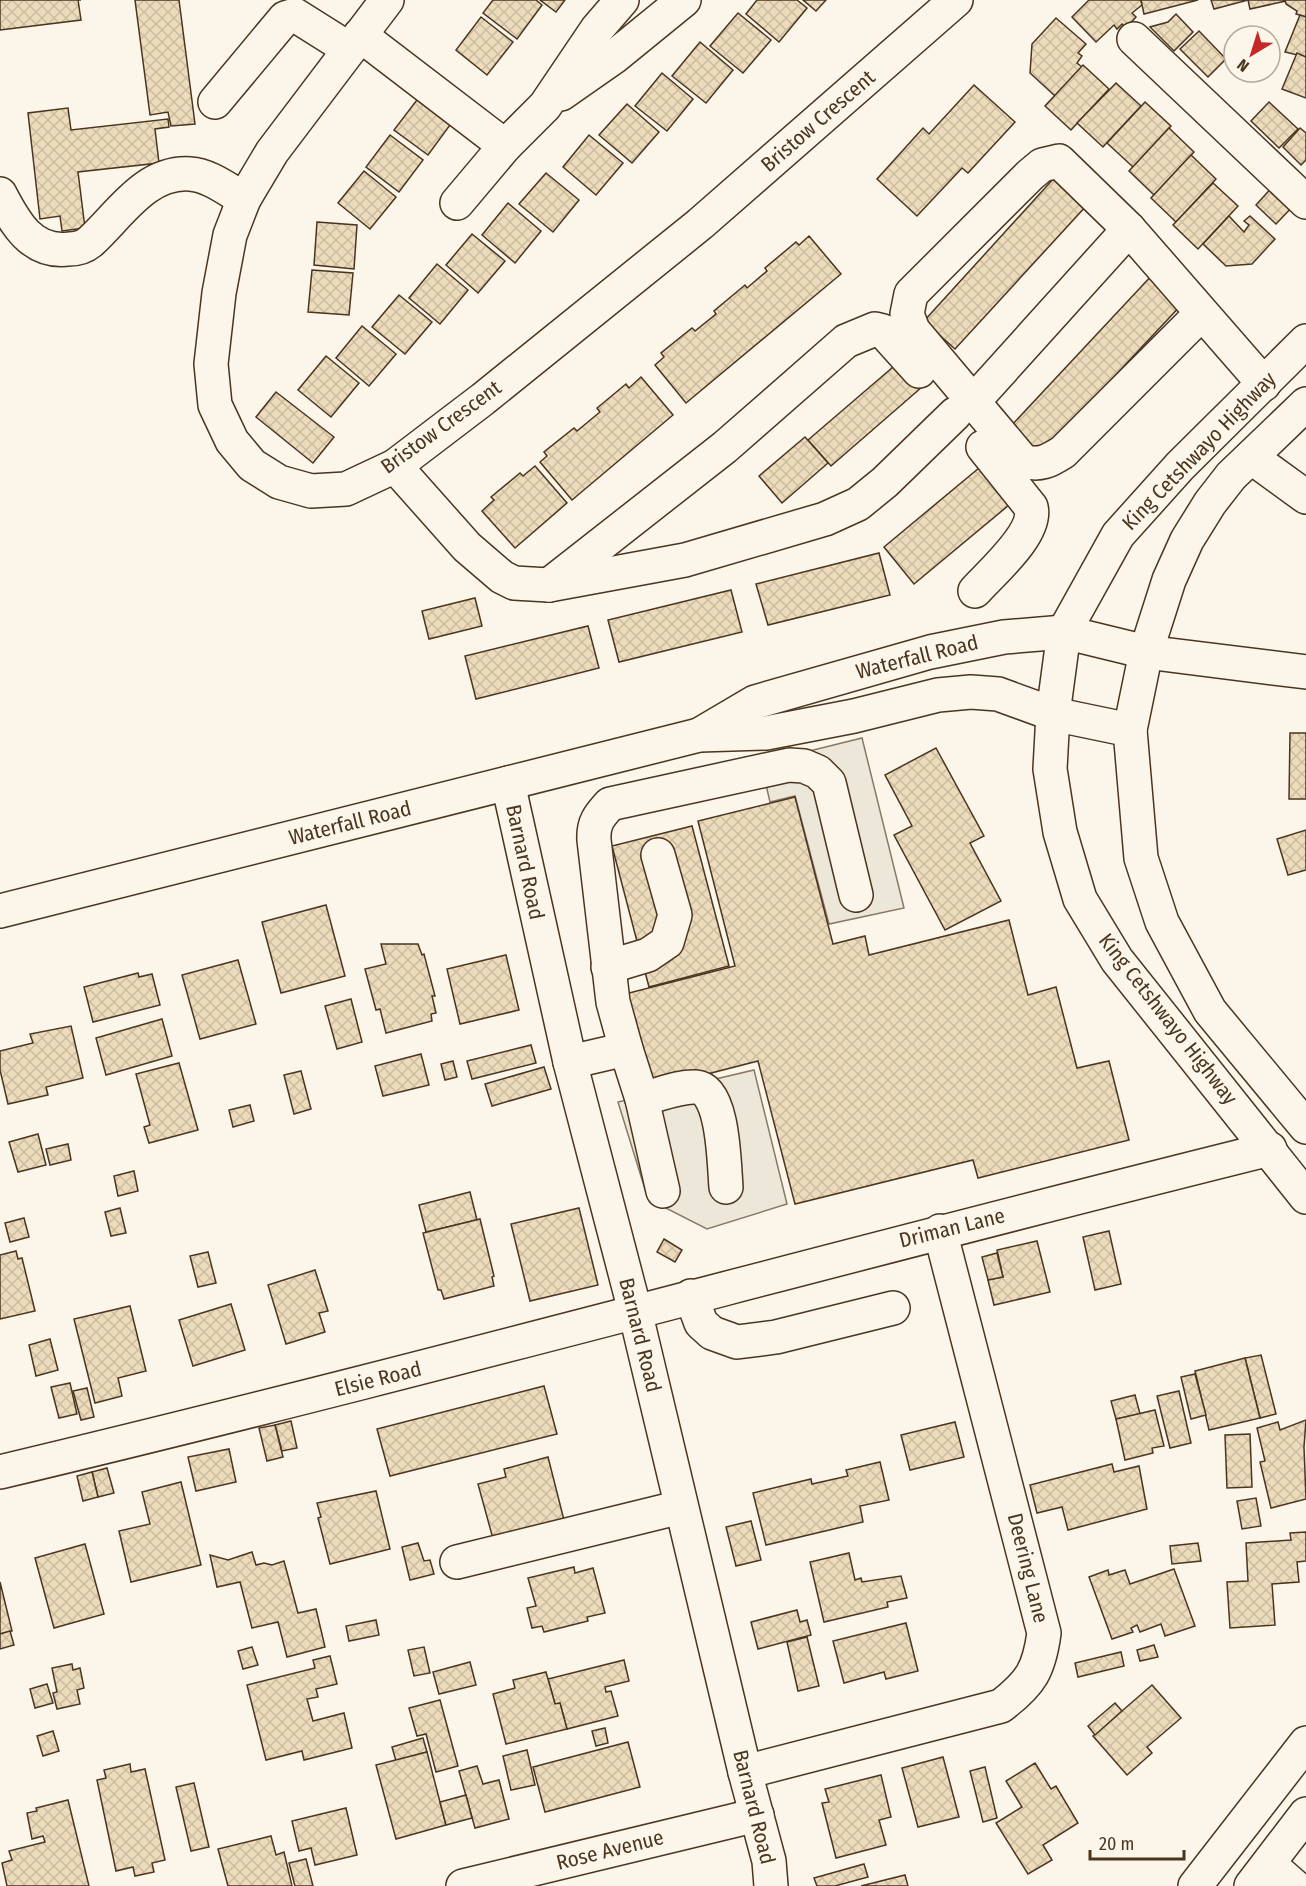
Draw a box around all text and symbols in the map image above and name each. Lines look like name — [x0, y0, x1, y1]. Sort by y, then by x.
north arrow — [1222, 24, 1282, 84]
text: N — [1233, 55, 1253, 76]
street label: Bristow Crescent — [756, 64, 880, 178]
street label: King Cetshwayo Highway — [1117, 366, 1282, 536]
street label: Bristow Crescent — [376, 374, 506, 479]
street label: Waterfall Road — [853, 629, 981, 685]
street label: Waterfall Road — [286, 795, 414, 851]
street label: Barnard Road — [500, 802, 550, 922]
street label: King Cetshwayo Highway — [1093, 928, 1243, 1110]
street label: Driman Lane — [896, 1202, 1008, 1254]
street label: Barnard Road — [613, 1275, 667, 1395]
street label: Elsie Road — [332, 1356, 424, 1402]
street label: Deering Lane — [1002, 1510, 1054, 1626]
street label: Barnard Road — [727, 1747, 781, 1867]
scale bar — [1090, 1823, 1184, 1861]
street label: Rose Avenue — [554, 1824, 666, 1876]
text: 20 m — [1099, 1833, 1134, 1855]

